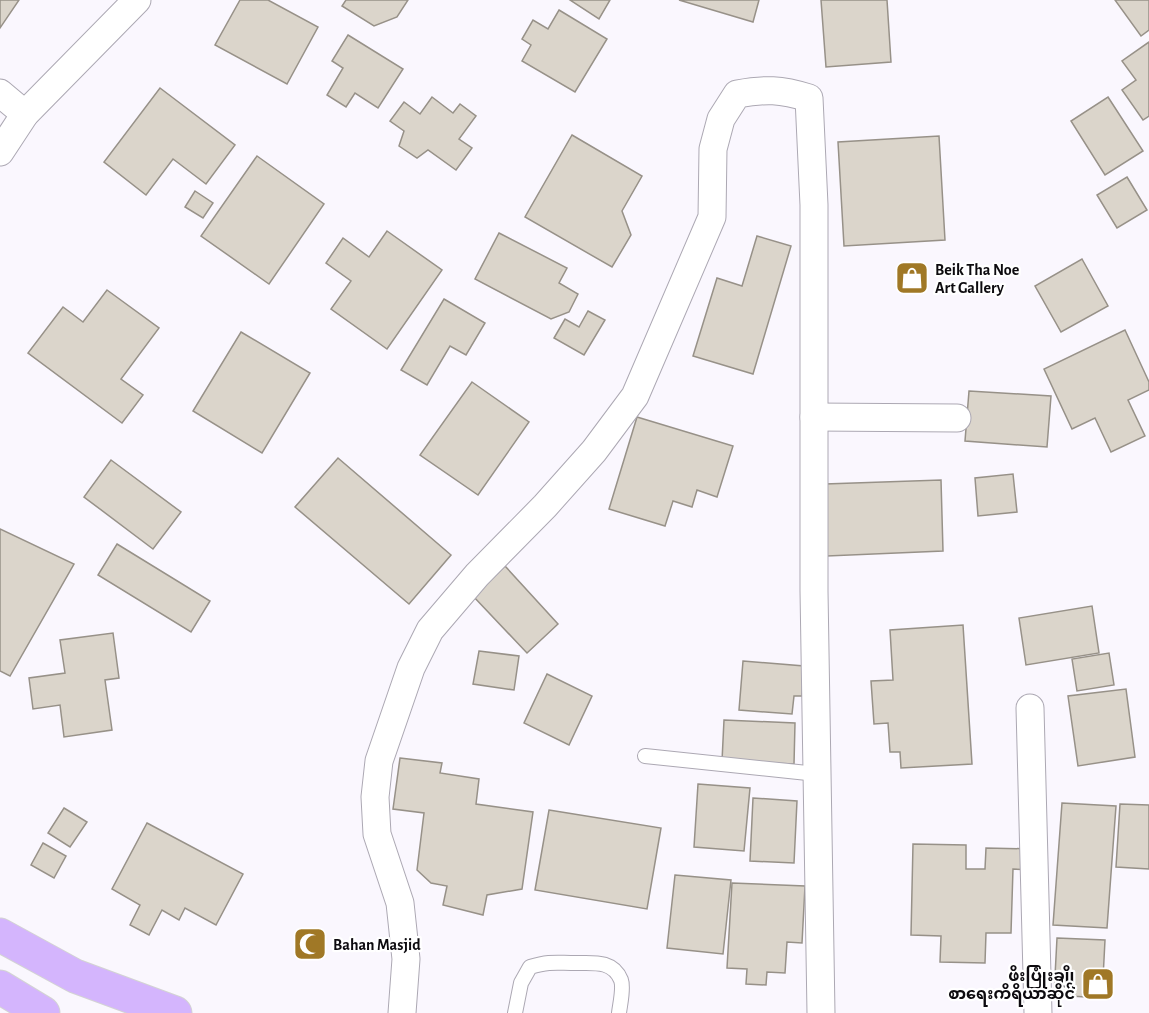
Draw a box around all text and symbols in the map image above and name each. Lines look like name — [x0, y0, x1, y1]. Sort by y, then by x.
shop icon: Beik Tha Noe Art Gallery — [894, 260, 930, 296]
place label: Beik Tha Noe Art Gallery — [935, 262, 1020, 297]
mosque icon: Bahan Masjid — [292, 926, 328, 962]
place label: Bahan Masjid — [333, 937, 421, 954]
place label: ဖိုးပြုံးချို စာရေးကိရိယာဆိုင် — [948, 965, 1076, 1007]
shop icon: ဖိုးပြုံးချို စာရေးကိရိယာဆိုင် — [1080, 966, 1116, 1002]

